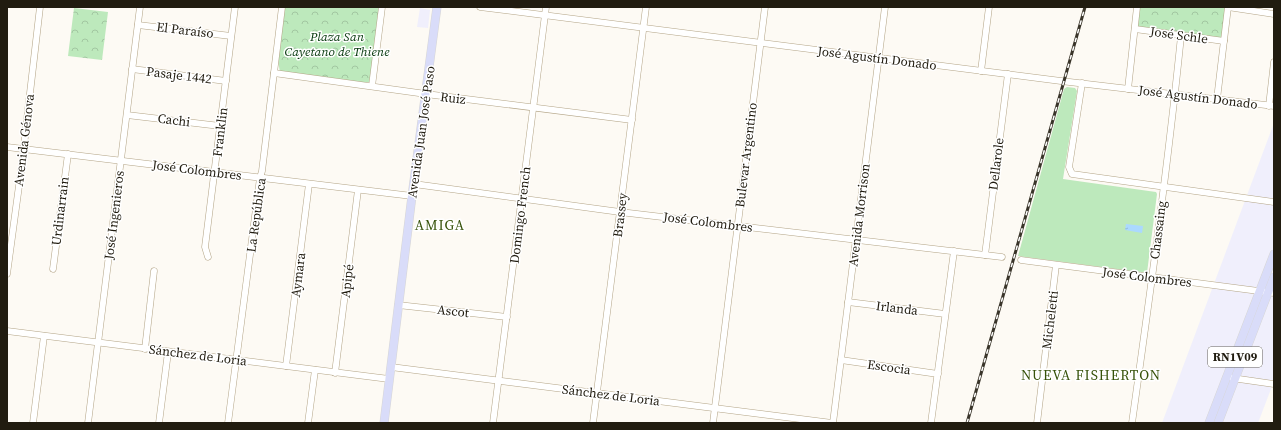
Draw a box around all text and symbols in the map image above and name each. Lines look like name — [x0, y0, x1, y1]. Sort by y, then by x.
street label: El Paraíso — [155, 18, 215, 42]
street label: José Schle — [1148, 22, 1209, 48]
park label: Plaza San Cayetano de Thiene — [285, 28, 390, 60]
street label: José Agustín Donado — [815, 42, 938, 74]
street label: Pasaje 1442 — [145, 63, 213, 87]
street label: Avenida Juan José Paso — [403, 65, 439, 199]
street label: José Agustín Donado — [1136, 81, 1259, 113]
street label: Ruiz — [439, 88, 467, 108]
street label: Avenida Génova — [10, 92, 38, 187]
street label: Bulevar Argentino — [731, 102, 761, 208]
street label: Franklin — [209, 106, 231, 158]
street label: Cachi — [157, 110, 191, 130]
street label: Dellarole — [984, 136, 1008, 191]
street label: José Colombres — [150, 156, 243, 184]
street label: Avenida Morrison — [844, 162, 874, 267]
street label: Domingo French — [506, 165, 534, 265]
street label: José Ingenieros — [100, 169, 128, 261]
street label: Urdinarrain — [47, 175, 73, 246]
street label: La República — [242, 176, 270, 253]
street label: Brassey — [609, 191, 631, 238]
street label: Chassaing — [1146, 199, 1170, 260]
street label: José Colombres — [661, 208, 754, 236]
district label: AMIGA — [415, 215, 465, 235]
street label: Aymara — [287, 251, 309, 298]
street label: Apipé — [337, 263, 358, 299]
street label: José Colombres — [1100, 263, 1193, 291]
street label: Micheletti — [1038, 290, 1062, 350]
street label: Irlanda — [875, 297, 919, 319]
street label: Ascot — [436, 301, 470, 321]
street label: Sánchez de Loria — [148, 341, 248, 369]
road number: RN1V09 — [1208, 347, 1262, 367]
street label: Escocia — [866, 356, 912, 379]
district label: NUEVA FISHERTON — [1021, 365, 1161, 385]
street label: Sánchez de Loria — [561, 381, 661, 409]

